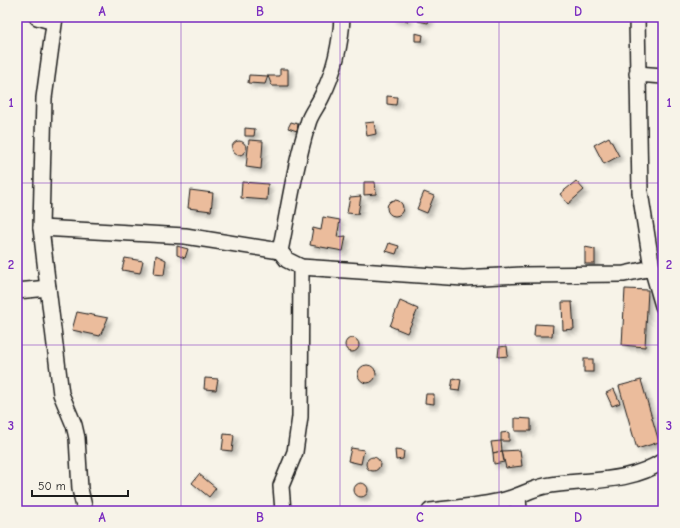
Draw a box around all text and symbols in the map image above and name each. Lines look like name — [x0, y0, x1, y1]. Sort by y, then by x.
text: A — [98, 4, 106, 19]
text: B — [256, 4, 264, 19]
text: C — [416, 4, 424, 19]
text: D — [574, 4, 582, 19]
text: 1 — [8, 95, 14, 110]
text: 1 — [666, 95, 672, 110]
text: 2 — [8, 257, 14, 272]
text: 2 — [666, 257, 672, 272]
text: 3 — [8, 418, 14, 433]
text: 3 — [666, 418, 672, 433]
scale bar — [32, 472, 128, 498]
text: 50 m — [38, 479, 66, 493]
text: A — [98, 510, 106, 525]
text: B — [256, 510, 264, 525]
text: C — [416, 510, 424, 525]
text: D — [574, 510, 582, 525]

